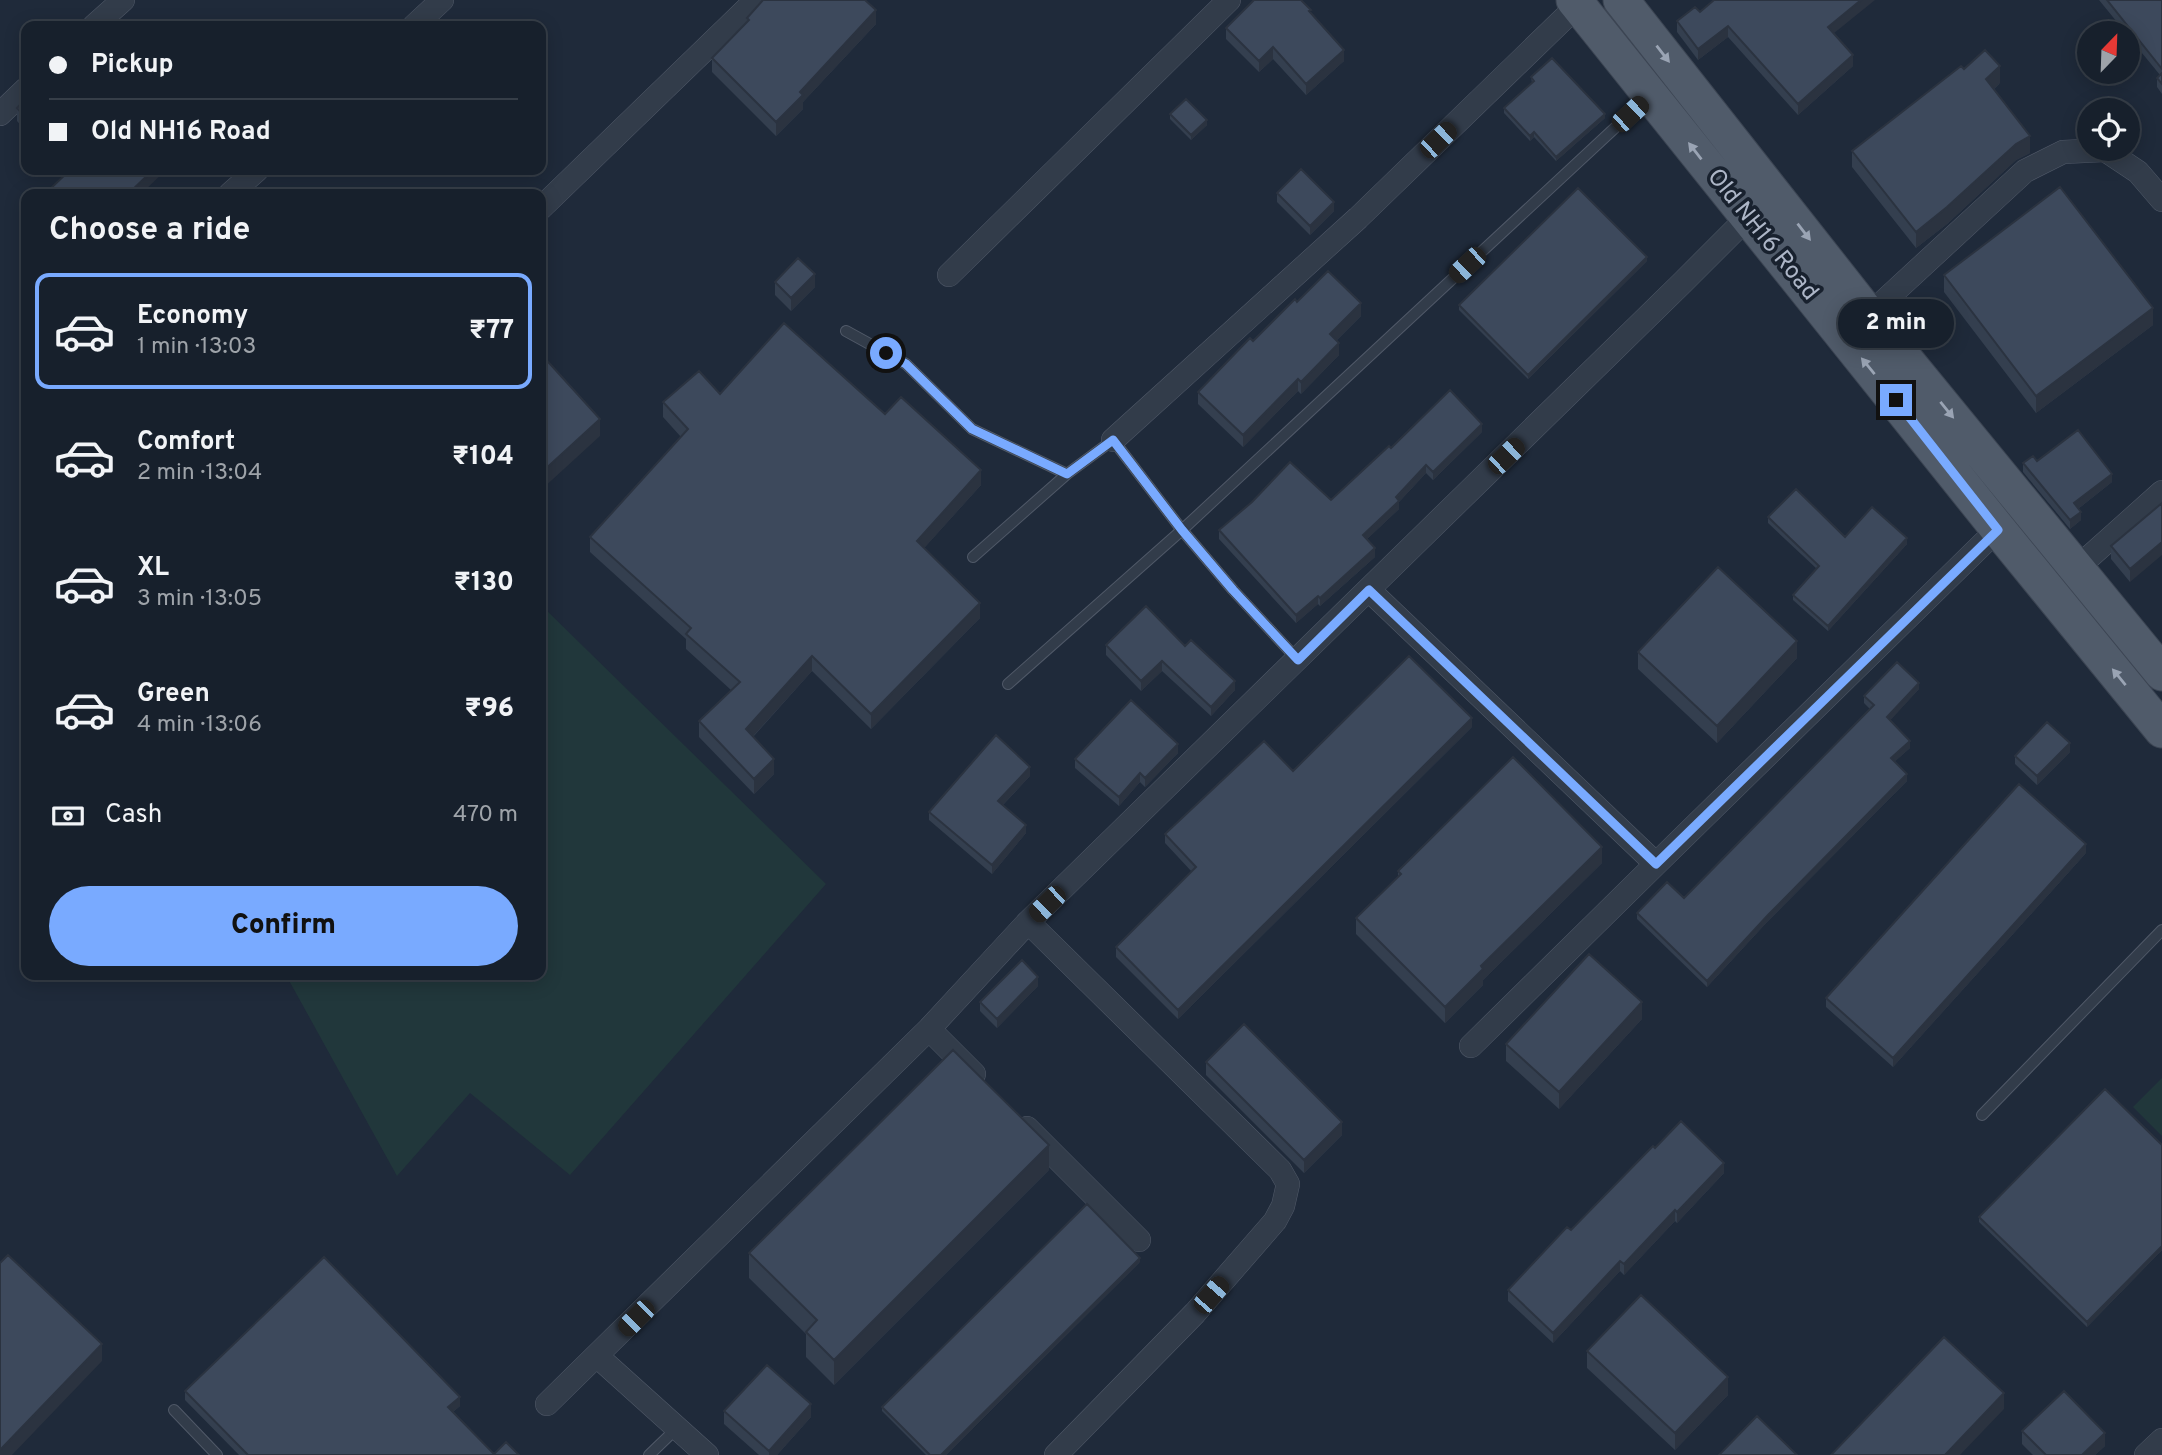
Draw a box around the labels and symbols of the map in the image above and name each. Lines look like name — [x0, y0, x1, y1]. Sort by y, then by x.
north arrow — [2077, 21, 2140, 84]
one-way arrow — [1656, 44, 1671, 62]
car — [1608, 92, 1653, 136]
car — [1416, 118, 1461, 162]
one-way arrow — [1688, 142, 1703, 159]
street label: Old NH16 Road — [1700, 163, 1824, 307]
one-way arrow — [1797, 223, 1812, 241]
car — [1445, 243, 1490, 287]
callout: 2 min — [1838, 298, 1954, 348]
route start — [870, 337, 902, 369]
one-way arrow — [1861, 358, 1876, 376]
route end — [1880, 384, 1912, 416]
one-way arrow — [1939, 400, 1954, 418]
car — [1484, 434, 1529, 478]
one-way arrow — [2112, 668, 2127, 685]
car — [1025, 882, 1070, 926]
car — [1190, 1272, 1233, 1318]
car — [614, 1296, 659, 1340]

